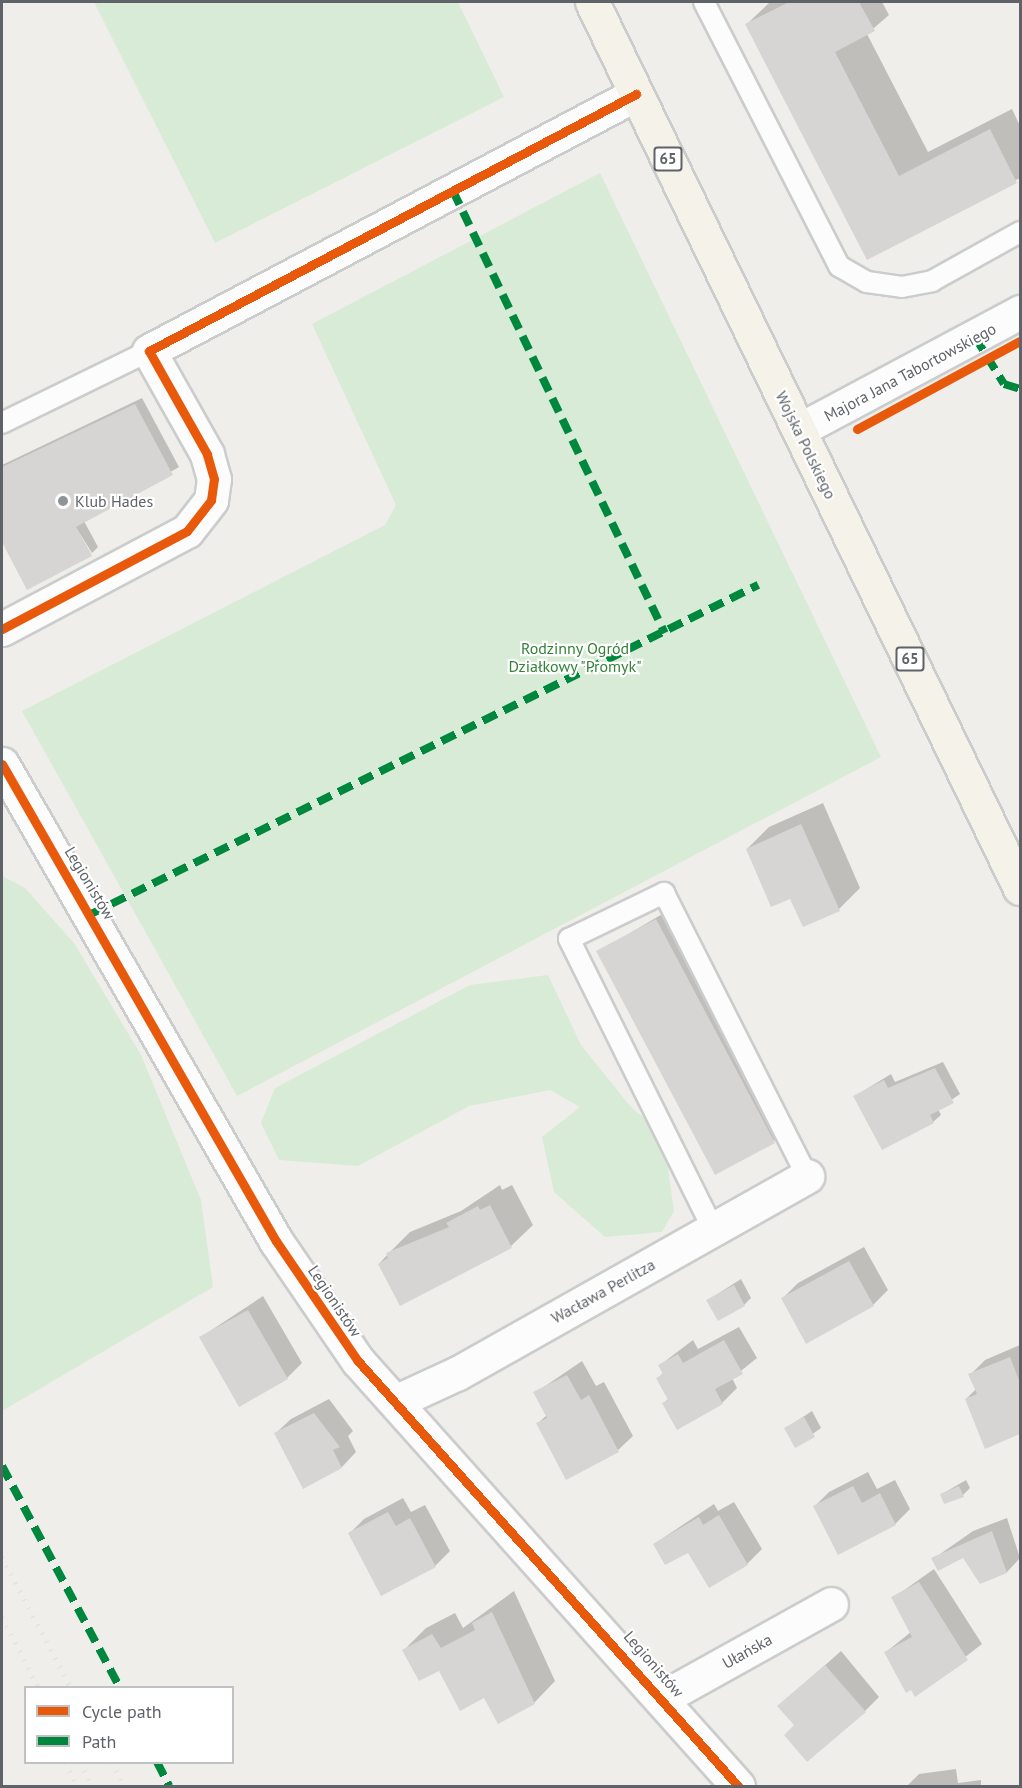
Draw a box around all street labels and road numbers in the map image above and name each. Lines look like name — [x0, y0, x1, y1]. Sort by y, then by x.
road number: 65 — [653, 147, 683, 171]
street label: Majora Jana Tabortowskiego — [821, 318, 999, 426]
street label: Wojska Polskiego — [772, 388, 840, 502]
road number: 65 — [895, 647, 925, 671]
street label: Legionistów — [61, 843, 119, 923]
street label: Wacława Perlitza — [548, 1255, 658, 1327]
street label: Legionistów — [304, 1262, 366, 1340]
street label: Legionistów — [620, 1627, 688, 1701]
street label: Ułańska — [719, 1629, 775, 1673]

